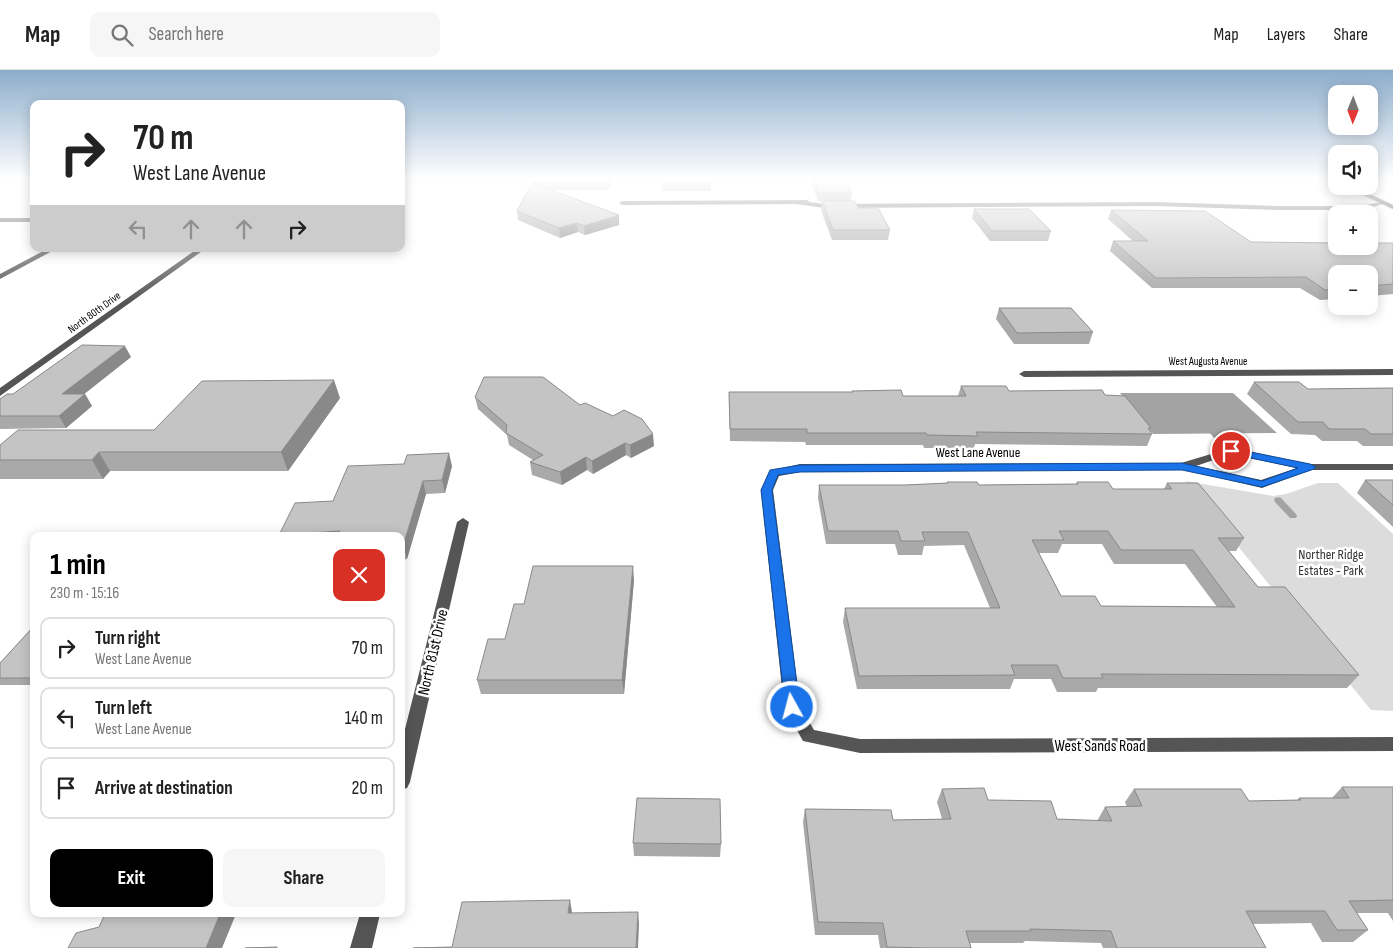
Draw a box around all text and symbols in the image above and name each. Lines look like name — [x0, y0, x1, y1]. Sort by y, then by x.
search box — [90, 12, 440, 57]
text: Map — [25, 20, 60, 49]
icon: search — [108, 21, 136, 49]
text: Search here — [148, 23, 224, 46]
text: Map — [1214, 24, 1239, 45]
text: Layers — [1267, 24, 1306, 45]
text: Share — [1334, 24, 1368, 45]
north arrow — [1328, 85, 1378, 135]
map controls — [1328, 85, 1378, 315]
text: 70 m — [133, 117, 193, 160]
icon: right — [50, 120, 115, 185]
button: sound — [1328, 145, 1378, 195]
text: West Lane Avenue — [133, 160, 266, 187]
button: + — [1328, 205, 1378, 255]
icon: left — [124, 215, 152, 243]
icon: ahead — [177, 215, 205, 243]
icon: ahead — [230, 215, 258, 243]
icon: right — [283, 215, 311, 243]
button: − — [1328, 265, 1378, 315]
street label: North 80th Drive — [65, 289, 123, 336]
street label: West Augusta Avenue — [1169, 355, 1247, 368]
pin — [1210, 430, 1252, 472]
icon: arrive — [1217, 437, 1245, 465]
street label: West Lane Avenue — [936, 444, 1020, 461]
park label: Norther Ridge Estates - Park — [1298, 546, 1364, 579]
text: 1 min — [50, 547, 106, 583]
button: close — [333, 549, 385, 601]
text: 230 m · 15:16 — [50, 584, 119, 603]
street label: North 81st Drive — [414, 608, 453, 697]
text: Turn right — [95, 627, 160, 650]
icon: right — [52, 634, 80, 662]
text: 70 m — [352, 637, 383, 660]
text: West Lane Avenue — [95, 650, 192, 669]
position arrow — [765, 680, 817, 732]
text: Turn left — [95, 697, 152, 720]
icon: left — [52, 704, 80, 732]
text: 140 m — [345, 707, 383, 730]
text: West Lane Avenue — [95, 720, 192, 739]
street label: West Sands Road — [1054, 737, 1146, 756]
icon: arrive — [52, 774, 80, 802]
text: Arrive at destination — [95, 777, 233, 800]
text: 20 m — [351, 777, 383, 800]
button: Exit — [50, 849, 213, 907]
button: Share — [223, 849, 385, 907]

